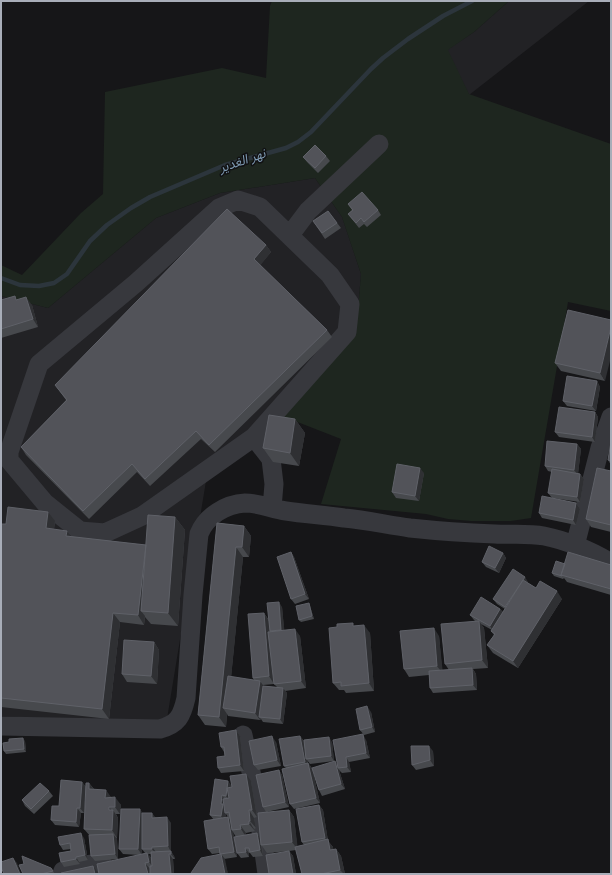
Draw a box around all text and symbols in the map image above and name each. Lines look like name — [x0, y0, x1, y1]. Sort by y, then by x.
water label: نهر الغدير — [216, 144, 269, 177]

